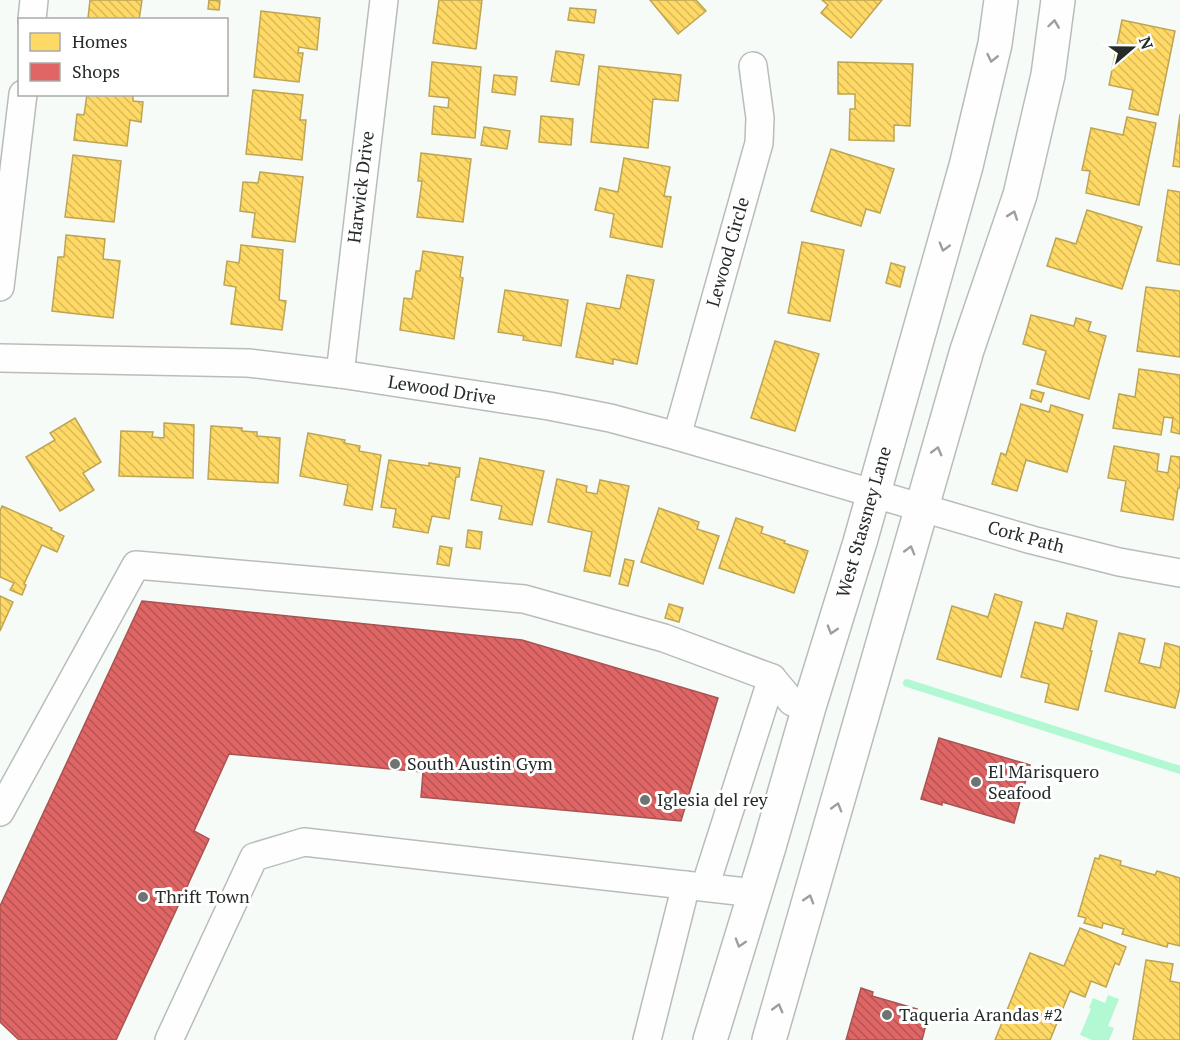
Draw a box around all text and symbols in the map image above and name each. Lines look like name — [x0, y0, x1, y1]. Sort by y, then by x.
legend — [18, 18, 228, 96]
north arrow — [1102, 18, 1162, 78]
one-way arrow — [1048, 20, 1060, 29]
text: Homes — [72, 29, 127, 53]
text: N — [1134, 33, 1159, 52]
one-way arrow — [986, 53, 999, 63]
text: Shops — [72, 59, 120, 83]
street label: Harwick Drive — [341, 129, 379, 244]
street label: Lewood Circle — [700, 194, 754, 309]
one-way arrow — [1006, 210, 1018, 221]
one-way arrow — [938, 242, 951, 252]
street label: Lewood Drive — [386, 369, 498, 409]
street label: West Stassney Lane — [830, 443, 896, 600]
one-way arrow — [930, 447, 943, 457]
street label: Cork Path — [985, 514, 1068, 558]
one-way arrow — [903, 545, 916, 555]
one-way arrow — [827, 624, 839, 635]
place label: South Austin Gym — [407, 751, 553, 775]
marker: South Austin Gym — [388, 757, 402, 771]
place label: El Marisquero Seafood — [988, 759, 1099, 804]
marker: El Marisquero Seafood — [969, 775, 983, 789]
place label: Iglesia del rey — [657, 787, 768, 811]
marker: Iglesia del rey — [638, 793, 652, 807]
one-way arrow — [830, 802, 842, 813]
place label: Thrift Town — [155, 884, 250, 908]
marker: Thrift Town — [136, 890, 150, 904]
one-way arrow — [802, 894, 814, 905]
one-way arrow — [734, 937, 747, 948]
place label: Taqueria Arandas #2 — [899, 1002, 1063, 1026]
one-way arrow — [771, 1003, 783, 1013]
marker: Taqueria Arandas #2 — [880, 1008, 894, 1022]

